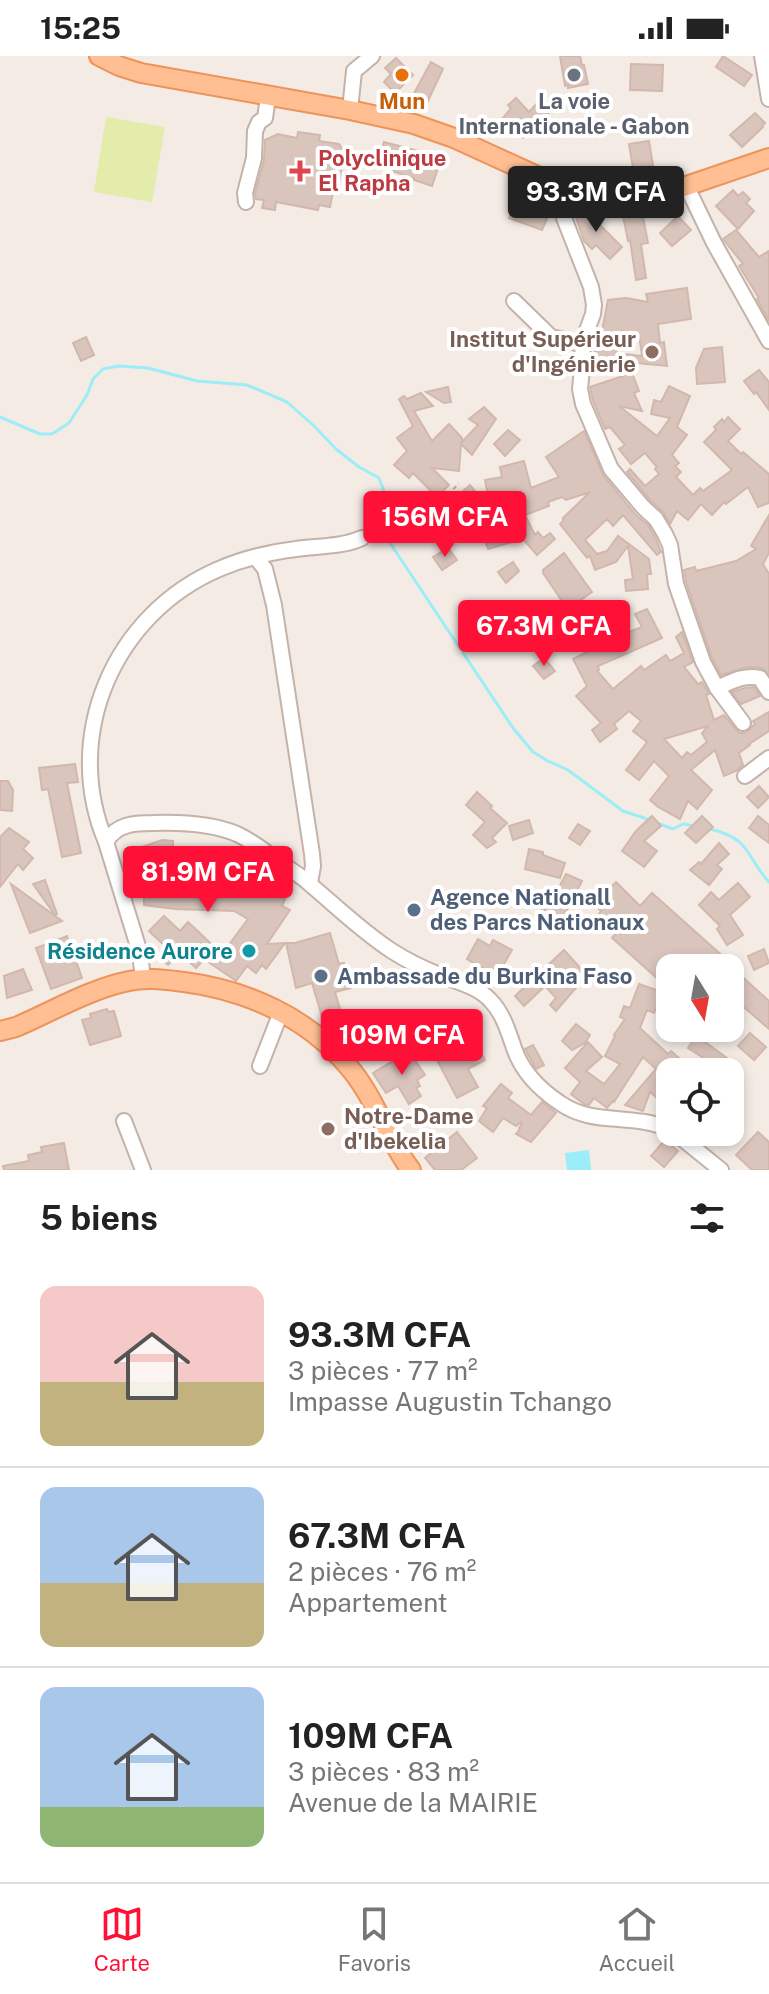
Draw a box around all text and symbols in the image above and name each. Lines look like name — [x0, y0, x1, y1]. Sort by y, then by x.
text: 15:25 — [40, 10, 121, 46]
marker: Mun — [393, 66, 411, 84]
marker: La voie Internationale - Gabon — [565, 66, 583, 84]
place label: Mun — [379, 88, 425, 114]
place label: La voie Internationale - Gabon — [458, 88, 690, 139]
place label: Polyclinique El Rapha — [318, 145, 446, 196]
marker: Polyclinique El Rapha — [289, 160, 311, 182]
pin: 93.3M CFA — [504, 166, 688, 234]
text: 93.3M CFA — [526, 176, 666, 207]
place label: Institut Supérieur d'Ingénierie — [449, 326, 636, 377]
marker: Institut Supérieur d'Ingénierie — [643, 343, 661, 361]
pin: 156M CFA — [362, 491, 528, 559]
text: 156M CFA — [381, 501, 509, 532]
pin: 67.3M CFA — [452, 600, 636, 668]
text: 67.3M CFA — [476, 610, 612, 641]
pin: 81.9M CFA — [116, 846, 300, 914]
text: 81.9M CFA — [141, 856, 275, 887]
place label: Agence Nationall des Parcs Nationaux — [430, 884, 645, 935]
marker: Agence Nationall des Parcs Nationaux — [405, 901, 423, 919]
place label: Résidence Aurore — [47, 938, 233, 964]
marker: Résidence Aurore — [240, 942, 258, 960]
north arrow — [656, 954, 744, 1042]
map controls — [656, 954, 744, 1146]
place label: Ambassade du Burkina Faso — [337, 963, 633, 989]
marker: Ambassade du Burkina Faso — [312, 967, 330, 985]
pin: 109M CFA — [319, 1009, 485, 1077]
text: 109M CFA — [339, 1019, 465, 1050]
button: locate — [656, 1058, 744, 1146]
place label: Notre-Dame d'Ibekelia — [344, 1103, 474, 1154]
marker: Notre-Dame d'Ibekelia — [319, 1120, 337, 1138]
icon: filters — [685, 1196, 729, 1240]
text: 5 biens — [40, 1198, 158, 1238]
text: 93.3M CFA — [288, 1315, 471, 1355]
icon: home — [104, 1318, 200, 1414]
text: 3 pièces · 77 m² — [288, 1355, 477, 1386]
text: Impasse Augustin Tchango — [288, 1386, 612, 1417]
text: 67.3M CFA — [288, 1516, 466, 1556]
icon: home — [104, 1519, 200, 1615]
text: 2 pièces · 76 m² — [288, 1556, 476, 1587]
text: Appartement — [288, 1587, 448, 1618]
text: 109M CFA — [288, 1716, 453, 1756]
icon: home — [104, 1719, 200, 1815]
text: 3 pièces · 83 m² — [288, 1756, 479, 1787]
text: Avenue de la MAIRIE — [288, 1787, 538, 1818]
tab: Carte — [94, 1902, 150, 1976]
tab: Favoris — [338, 1902, 411, 1976]
tab: Accueil — [599, 1902, 675, 1976]

